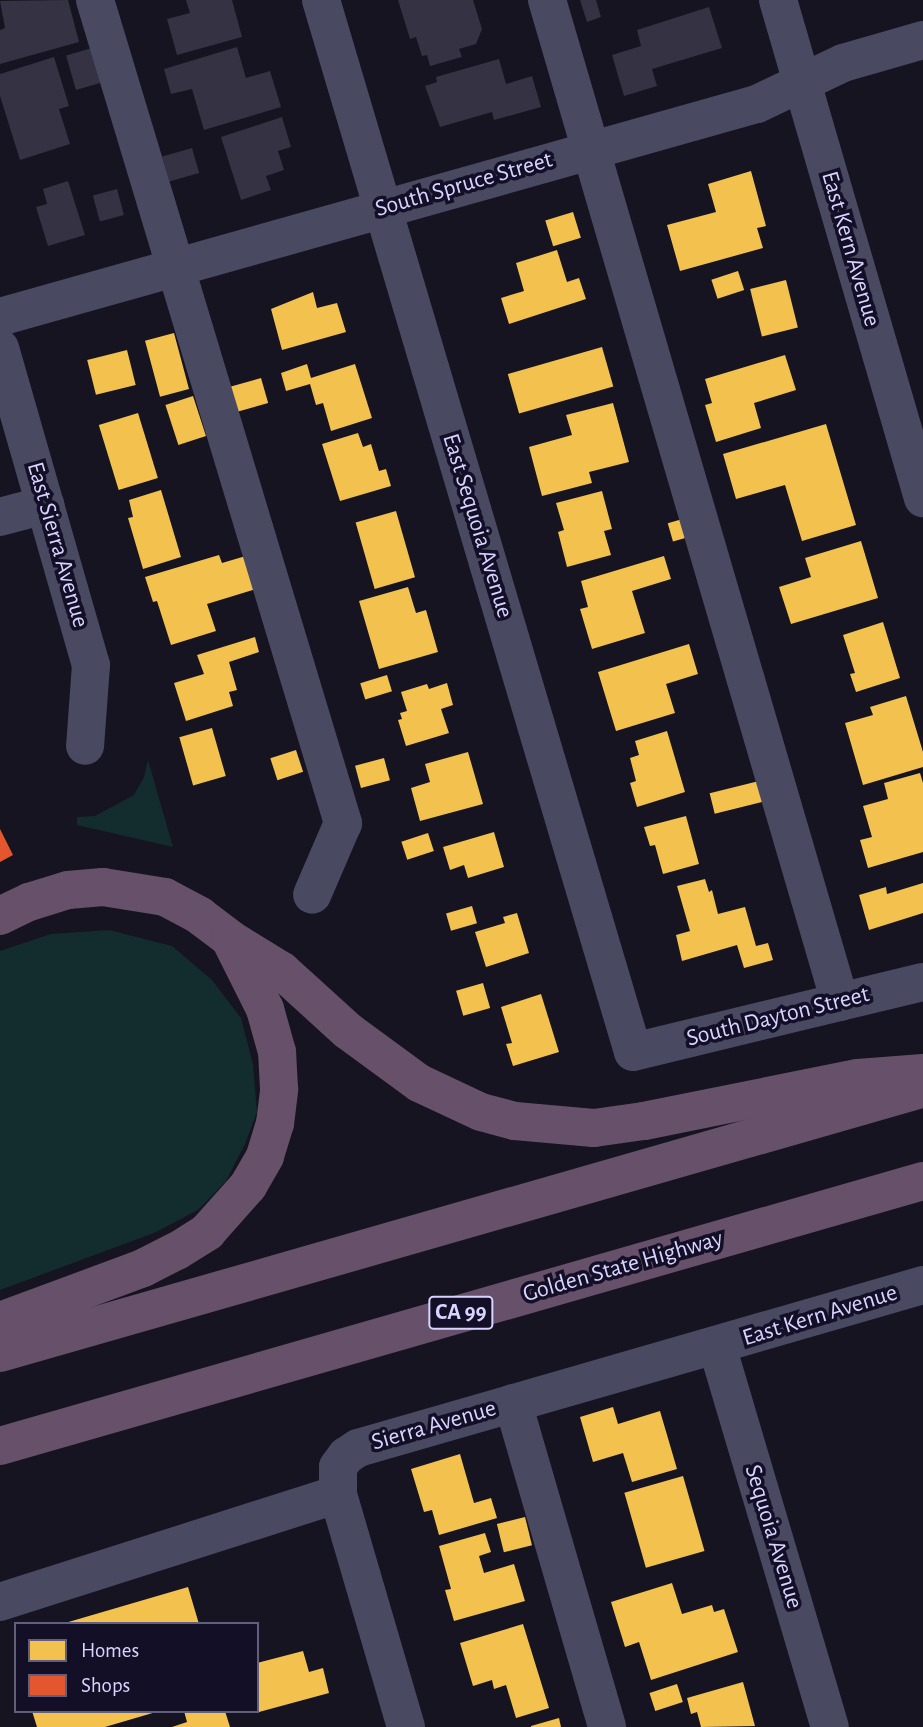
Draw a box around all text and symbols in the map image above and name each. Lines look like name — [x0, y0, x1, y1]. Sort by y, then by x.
street label: South Spruce Street — [372, 146, 556, 224]
street label: East Kern Avenue — [814, 168, 886, 330]
street label: East Sequoia Avenue — [435, 430, 519, 622]
street label: East Sierra Avenue — [20, 459, 94, 631]
street label: South Dayton Street — [684, 980, 872, 1054]
street label: Golden State Highway — [520, 1225, 726, 1309]
street label: East Kern Avenue — [739, 1279, 901, 1353]
road number: CA 99 — [428, 1294, 494, 1332]
street label: Sierra Avenue — [368, 1394, 500, 1458]
street label: Sequoia Avenue — [737, 1462, 809, 1612]
legend — [14, 1622, 259, 1713]
text: Homes — [81, 1640, 139, 1661]
text: Shops — [81, 1675, 130, 1696]

